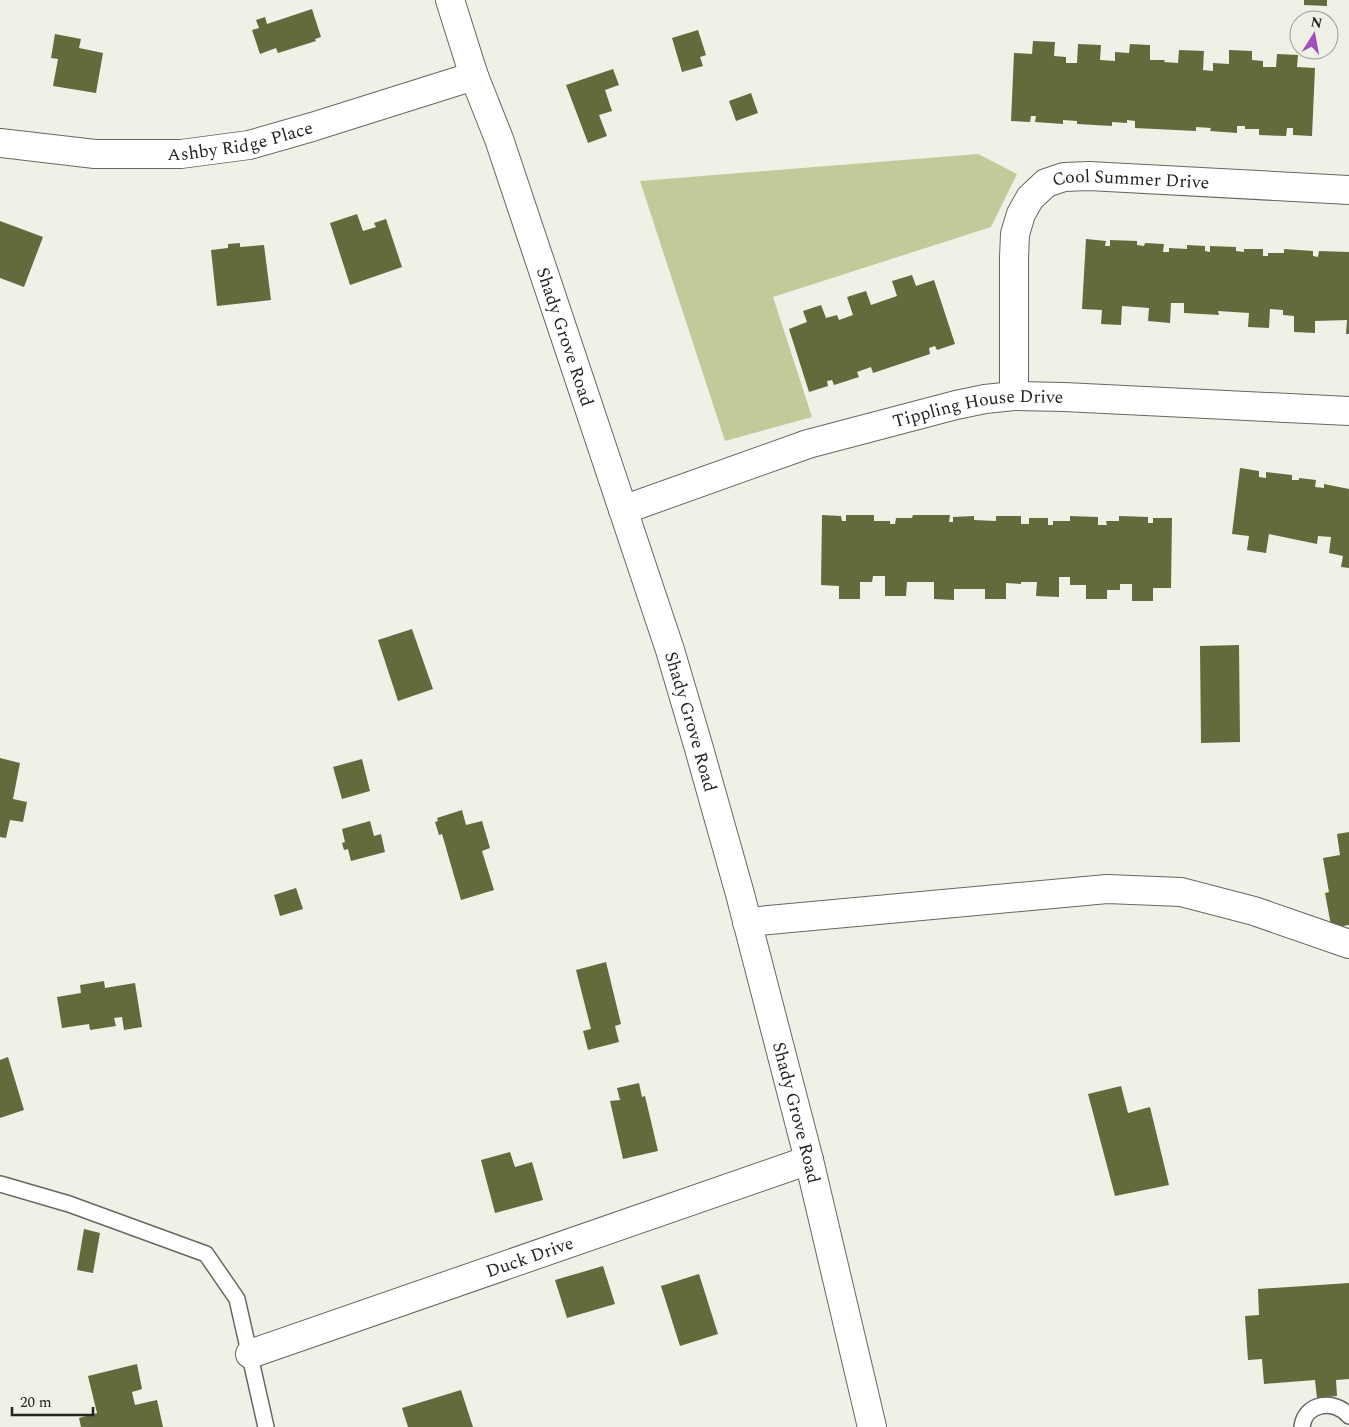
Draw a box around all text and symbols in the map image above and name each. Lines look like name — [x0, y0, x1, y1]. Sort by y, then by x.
north arrow — [1289, 10, 1339, 60]
text: N — [1309, 11, 1324, 34]
street label: Ashby Ridge Place — [167, 114, 316, 168]
street label: Cool Summer Drive — [1049, 163, 1210, 196]
street label: Shady Grove Road — [529, 264, 601, 410]
street label: Tippling House Drive — [890, 383, 1064, 435]
street label: Shady Grove Road — [657, 648, 724, 795]
street label: Shady Grove Road — [765, 1039, 827, 1186]
street label: Duck Drive — [482, 1230, 577, 1285]
scale bar — [12, 1384, 94, 1416]
text: 20 m — [20, 1391, 52, 1414]

